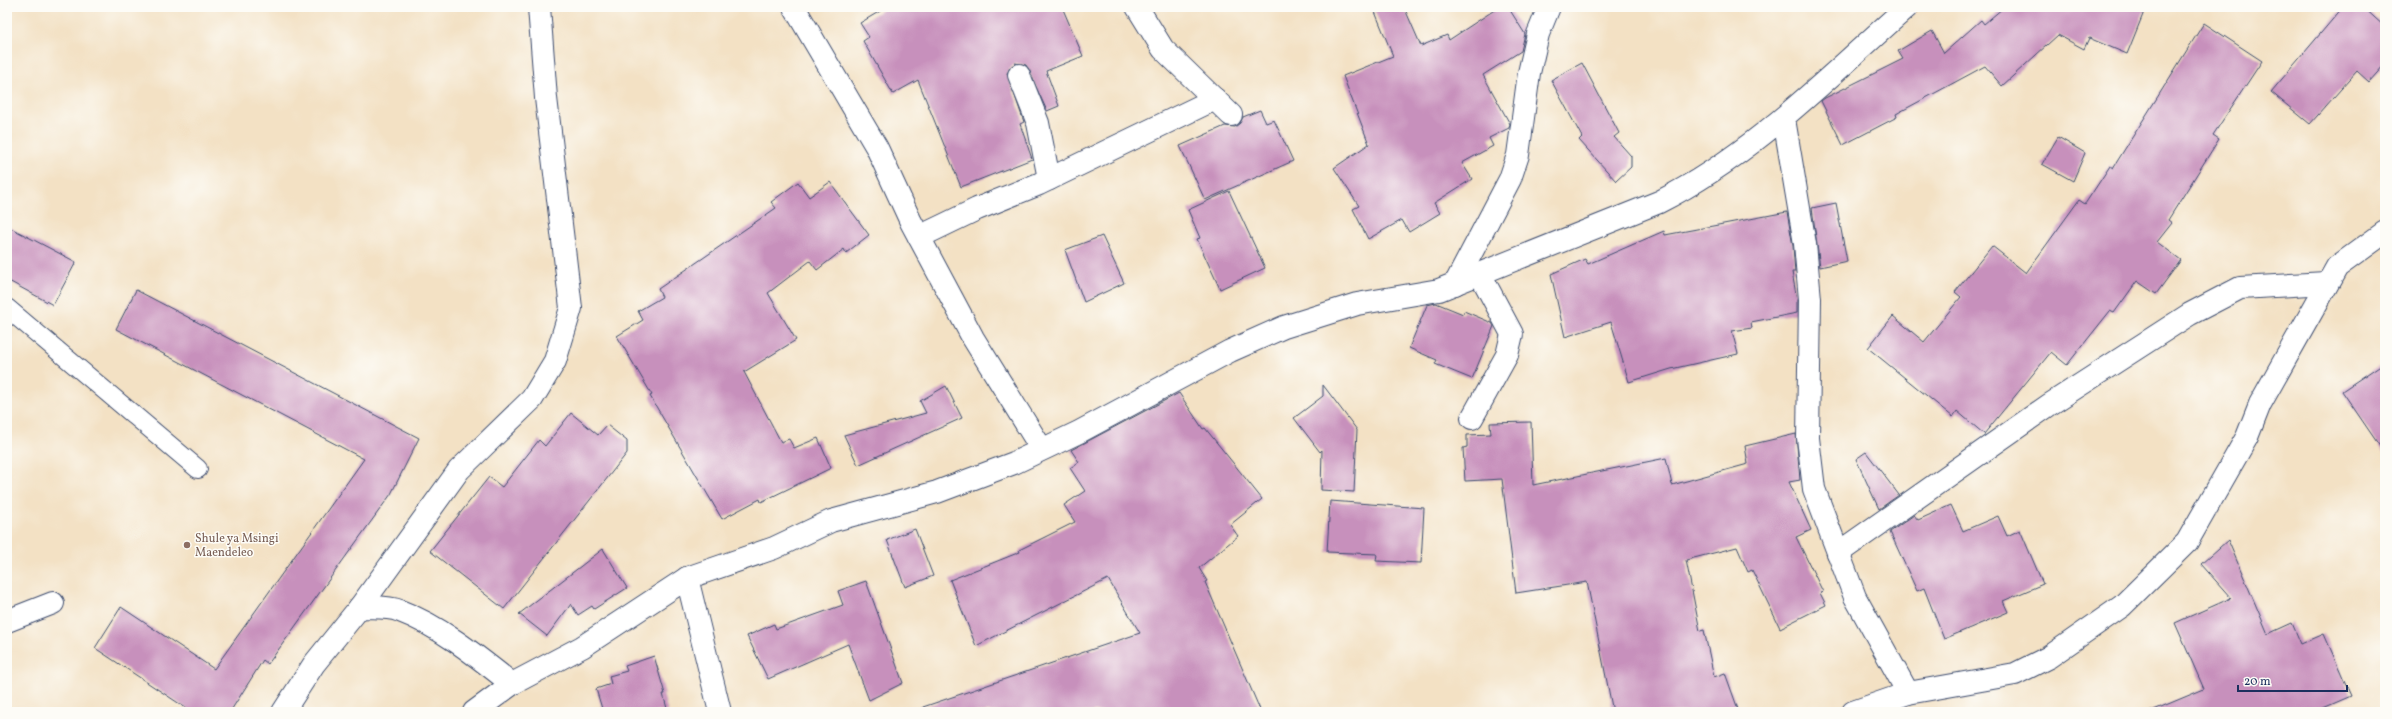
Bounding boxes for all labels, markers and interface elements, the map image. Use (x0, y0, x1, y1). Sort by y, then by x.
place label: Shule ya Msingi Maendeleo (195, 531, 279, 561)
marker: Shule ya Msingi Maendeleo (182, 540, 192, 550)
scale bar (2238, 667, 2347, 693)
text: 20 m (2244, 674, 2271, 690)

